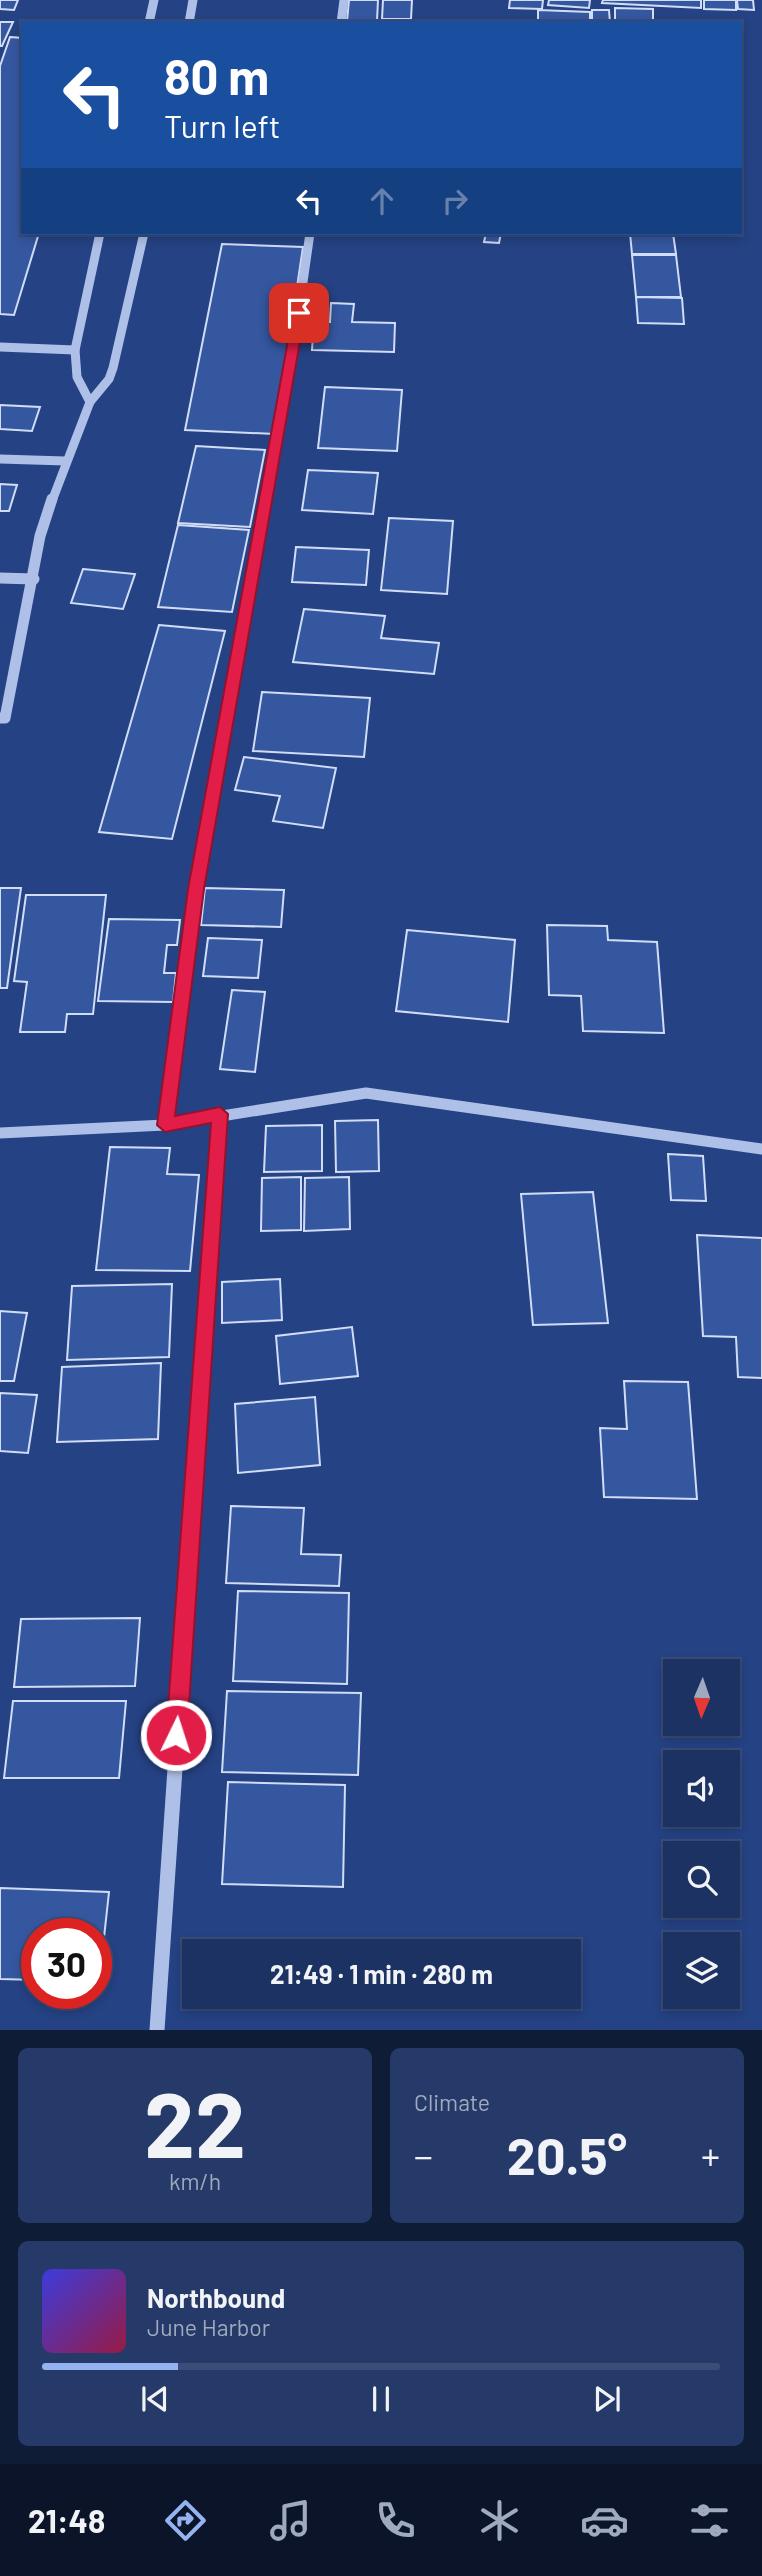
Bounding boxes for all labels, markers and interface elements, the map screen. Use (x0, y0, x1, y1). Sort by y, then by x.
text: 80 m (164, 46, 269, 105)
icon: left (49, 49, 140, 140)
text: Turn left (164, 106, 281, 144)
icon: left (290, 182, 328, 220)
icon: ahead (363, 182, 401, 220)
icon: right (436, 182, 474, 220)
pin (269, 283, 329, 343)
icon: arrive (280, 294, 318, 332)
north arrow (663, 1659, 740, 1736)
map controls (663, 1659, 740, 2009)
position arrow (139, 1698, 213, 1772)
button: sound (663, 1750, 740, 1827)
button: search (663, 1841, 740, 1918)
speed limit sign: 30 (21, 1918, 112, 2009)
button: layers (663, 1932, 740, 2009)
text: 21:49 · 1 min · 280 m (270, 1958, 493, 1989)
text: 22 (144, 2067, 246, 2176)
text: Climate (414, 2088, 490, 2116)
text: 20.5° (507, 2123, 627, 2185)
text: − (414, 2132, 433, 2178)
text: + (701, 2132, 720, 2178)
text: km/h (169, 2167, 221, 2195)
text: Northbound (147, 2282, 285, 2313)
text: June Harbor (147, 2313, 270, 2341)
icon: previous (136, 2380, 174, 2418)
icon: pause (362, 2380, 400, 2418)
icon: next (588, 2380, 626, 2418)
icon: directions (161, 2496, 210, 2545)
icon: music (266, 2496, 315, 2545)
icon: phone (371, 2496, 420, 2545)
icon: climate (475, 2496, 524, 2545)
icon: car (580, 2496, 629, 2545)
icon: filters (685, 2496, 734, 2545)
text: 21:48 (28, 2501, 105, 2539)

